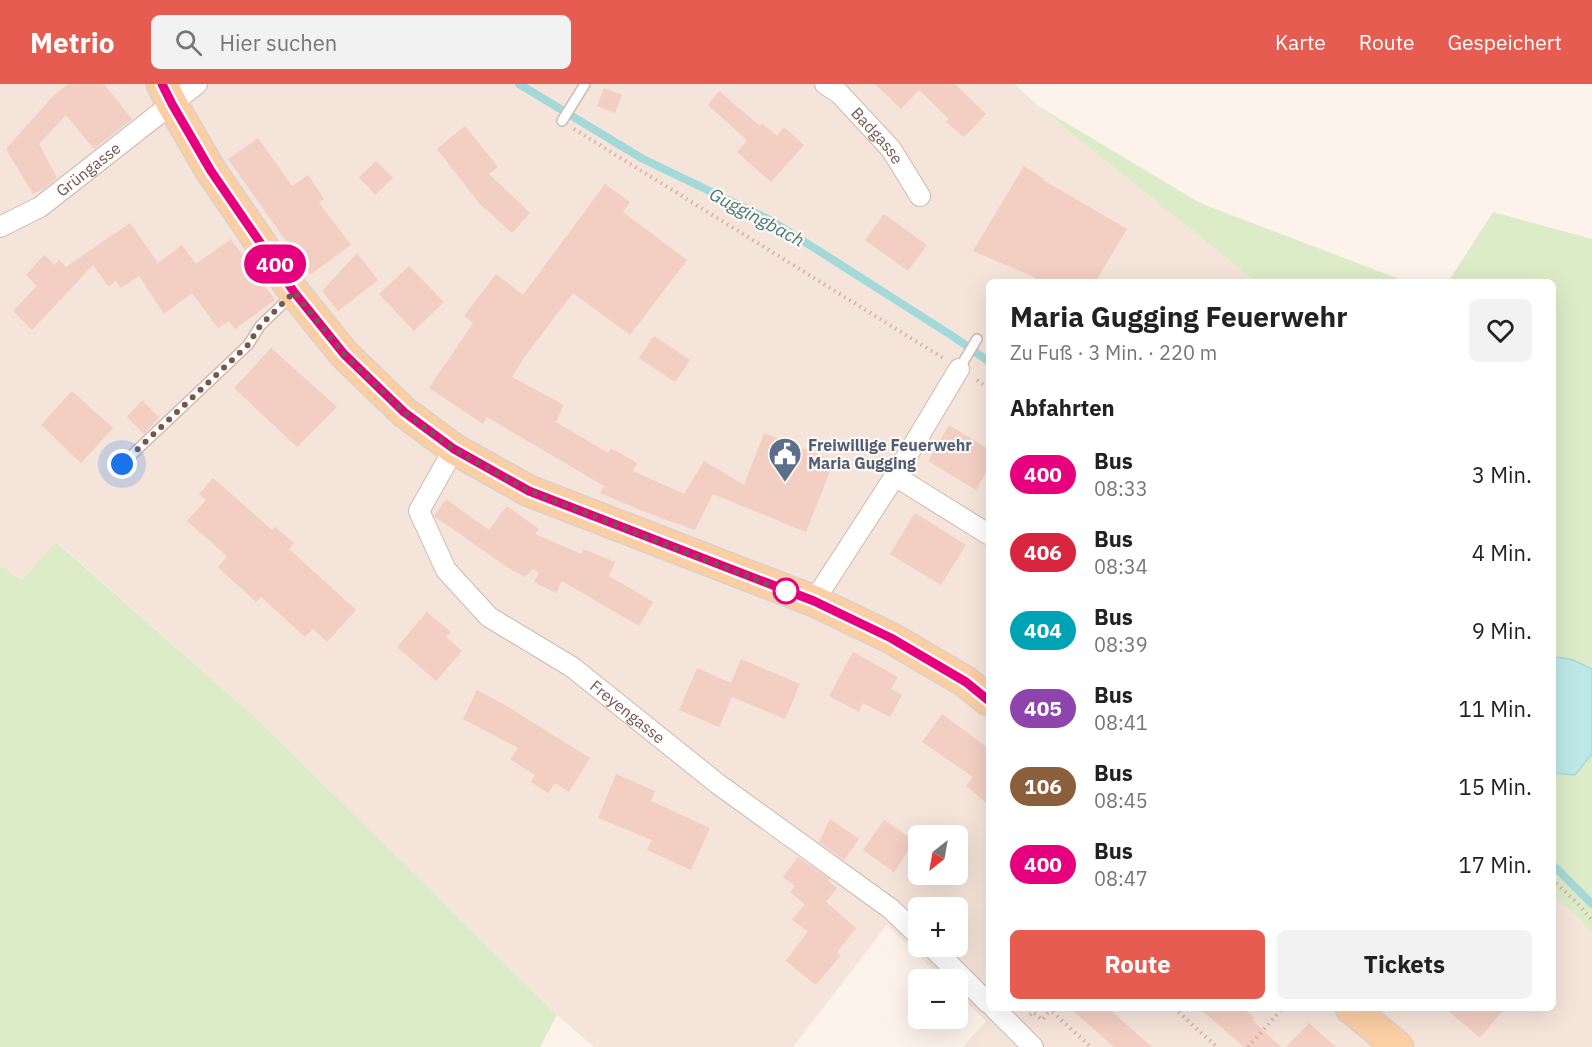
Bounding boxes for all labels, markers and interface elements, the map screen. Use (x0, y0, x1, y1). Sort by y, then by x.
search box (151, 15, 571, 69)
text: Metrio (30, 24, 115, 61)
icon: search (172, 26, 205, 59)
text: Hier suchen (220, 28, 337, 57)
text: Karte (1275, 28, 1326, 56)
text: Route (1359, 28, 1415, 56)
text: Gespeichert (1448, 28, 1562, 56)
street label: Badgasse (847, 103, 908, 168)
street label: Grüngasse (52, 138, 125, 201)
water label: Guggingbach (706, 182, 808, 252)
line badge: 400 (240, 244, 310, 284)
text: 400 (256, 250, 294, 278)
text: Maria Gugging Feuerwehr (1010, 298, 1348, 335)
button: heart (1469, 299, 1532, 362)
text: Zu Fuß · 3 Min. · 220 m (1010, 339, 1217, 366)
text: Abfahrten (1010, 393, 1115, 422)
place label: Freiwillige Feuerwehr Maria Gugging (808, 435, 972, 473)
public building icon: Freiwillige Feuerwehr Maria Gugging (767, 436, 803, 483)
text: Bus (1094, 446, 1133, 475)
your location (107, 449, 137, 479)
text: 400 (1024, 460, 1062, 488)
text: 3 Min. (1472, 460, 1532, 489)
text: 08:33 (1094, 475, 1148, 502)
text: Bus (1094, 524, 1133, 553)
text: 406 (1024, 538, 1062, 566)
text: 4 Min. (1472, 538, 1532, 567)
text: 08:34 (1094, 553, 1148, 580)
unlabelled marker (773, 578, 799, 604)
text: Bus (1094, 602, 1133, 631)
text: 404 (1024, 616, 1062, 644)
text: 9 Min. (1472, 616, 1532, 645)
text: 08:39 (1094, 631, 1148, 658)
street label: Freyengasse (586, 676, 669, 748)
text: Bus (1094, 680, 1133, 709)
text: 405 (1024, 694, 1062, 722)
text: 11 Min. (1459, 694, 1532, 723)
text: 08:41 (1094, 709, 1148, 736)
text: Bus (1094, 758, 1133, 787)
text: 106 (1024, 772, 1062, 800)
text: 15 Min. (1459, 772, 1532, 801)
text: 08:45 (1094, 787, 1148, 814)
north arrow (908, 825, 968, 885)
map controls (908, 825, 968, 1029)
text: Bus (1094, 836, 1133, 865)
text: 400 (1024, 850, 1062, 878)
text: 17 Min. (1459, 850, 1532, 879)
text: 08:47 (1094, 865, 1148, 892)
button: + (908, 897, 968, 957)
button: Route (1010, 930, 1265, 999)
button: Tickets (1277, 930, 1532, 999)
button: − (908, 969, 968, 1029)

